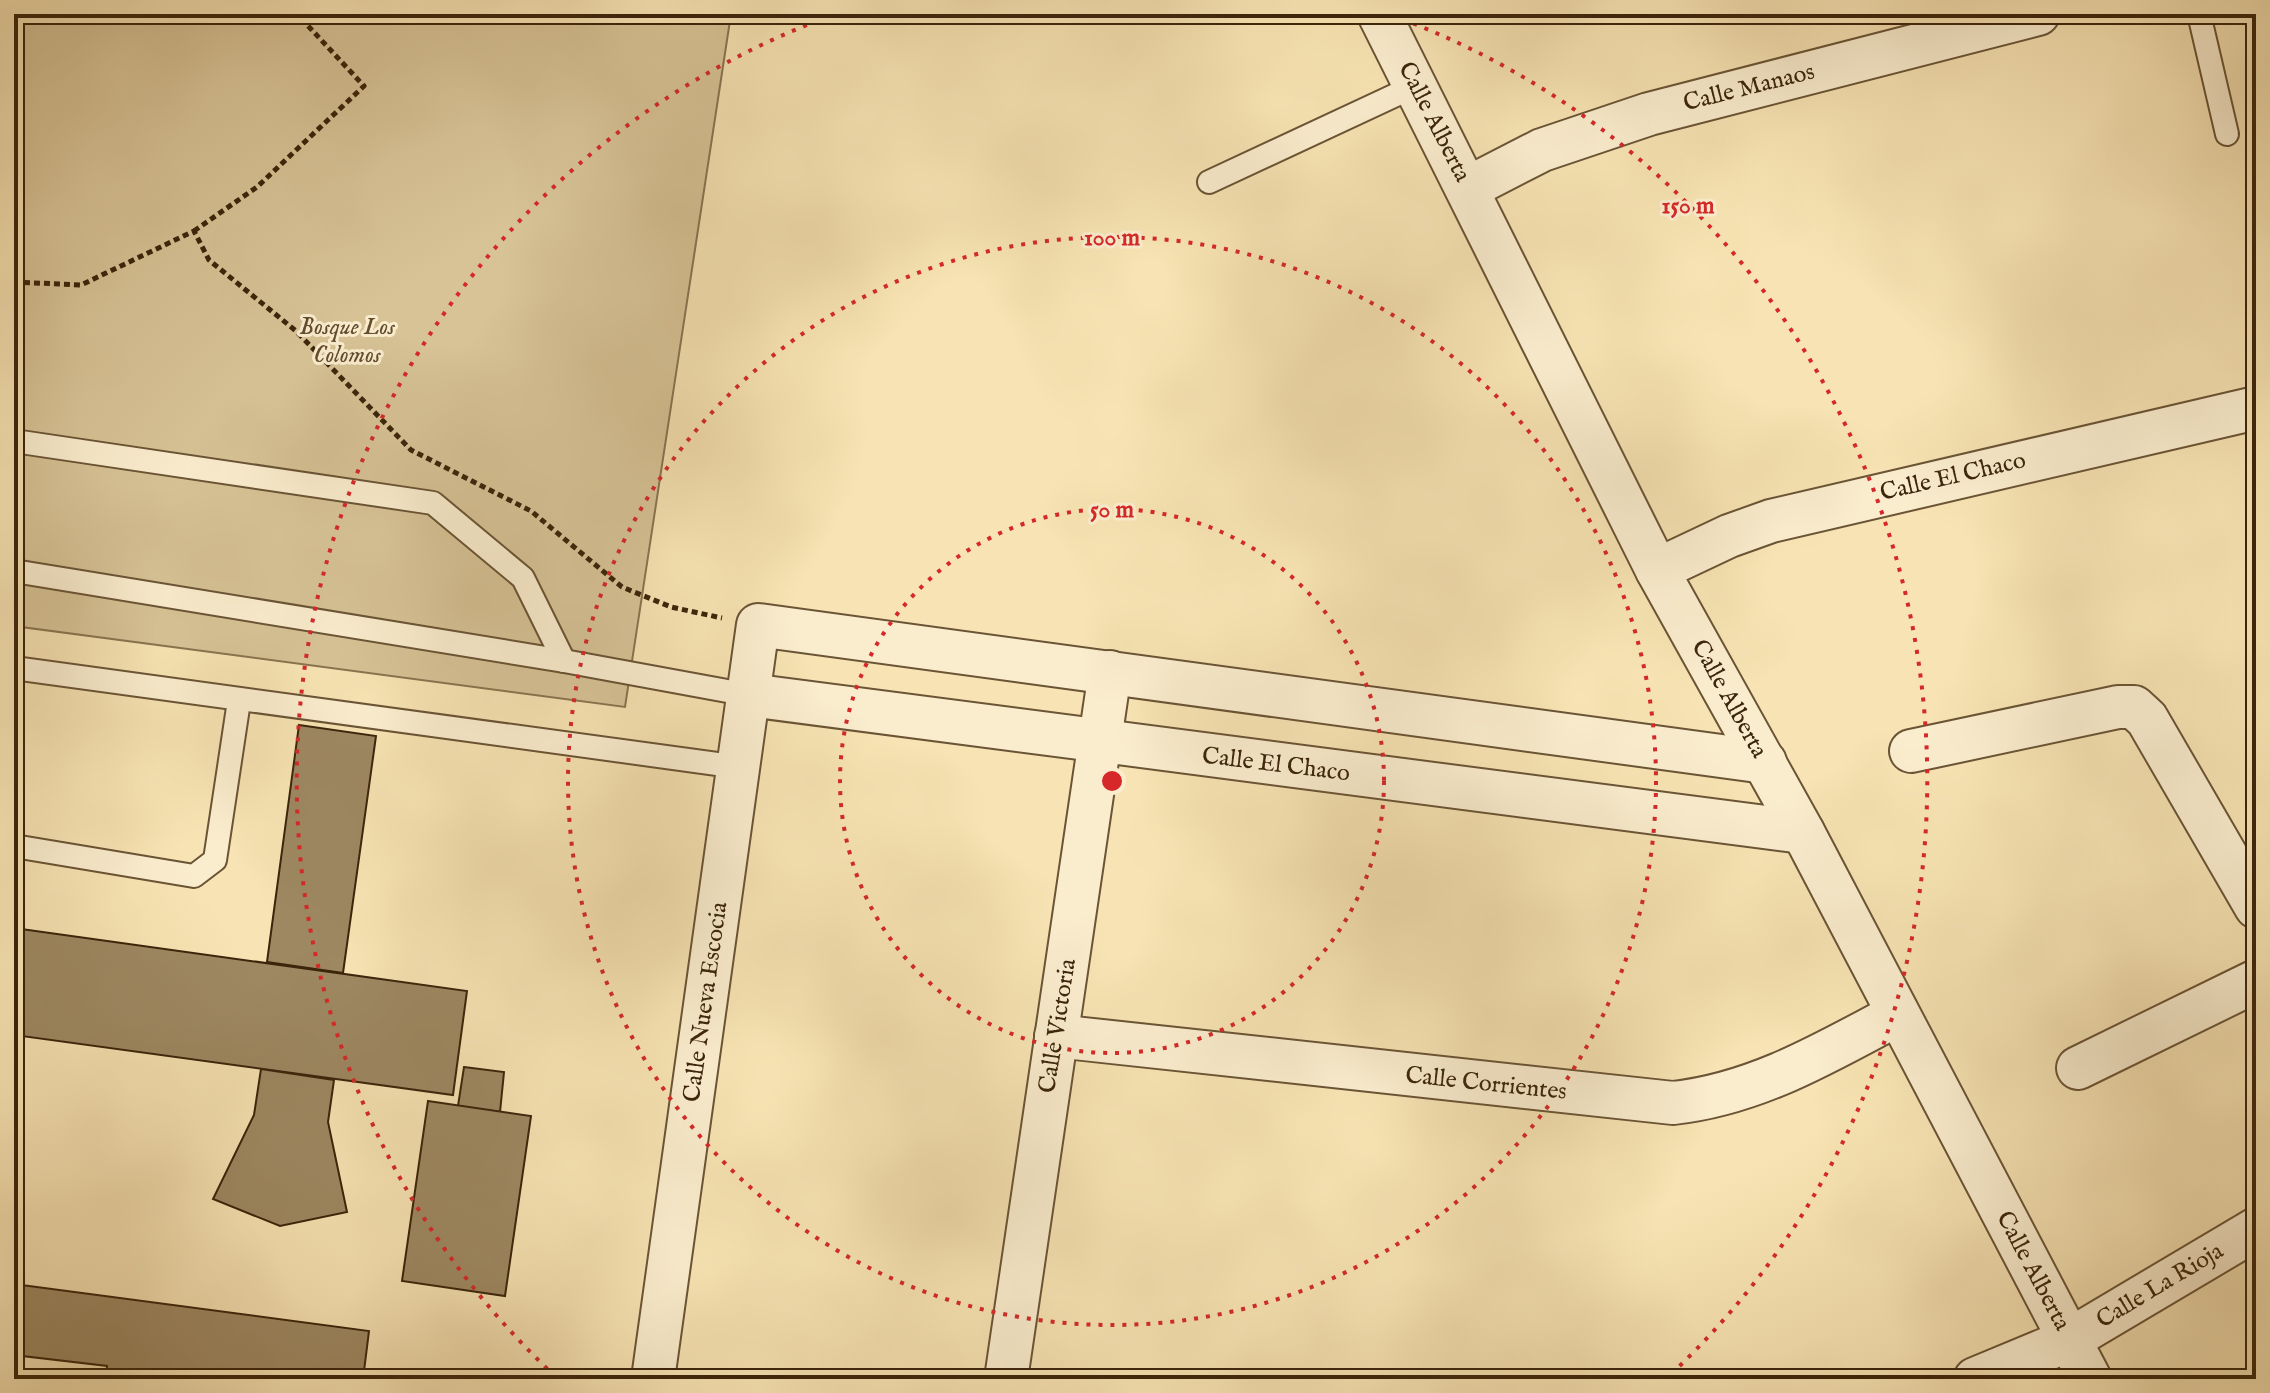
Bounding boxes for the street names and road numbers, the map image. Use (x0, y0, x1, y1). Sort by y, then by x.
street label: Calle Alberta (1390, 57, 1478, 188)
street label: Calle Manaos (1680, 57, 1818, 119)
street label: Calle El Chaco (1877, 445, 2029, 509)
street label: Calle Alberta (1684, 634, 1775, 764)
street label: Calle El Chaco (1200, 741, 1352, 789)
street label: Calle Nueva Escocia (677, 899, 735, 1104)
street label: Calle Victoria (1032, 956, 1084, 1095)
street label: Calle Corrientes (1404, 1060, 1568, 1108)
street label: Calle Alberta (1989, 1206, 2078, 1337)
street label: Calle La Rioja (2091, 1236, 2230, 1336)

